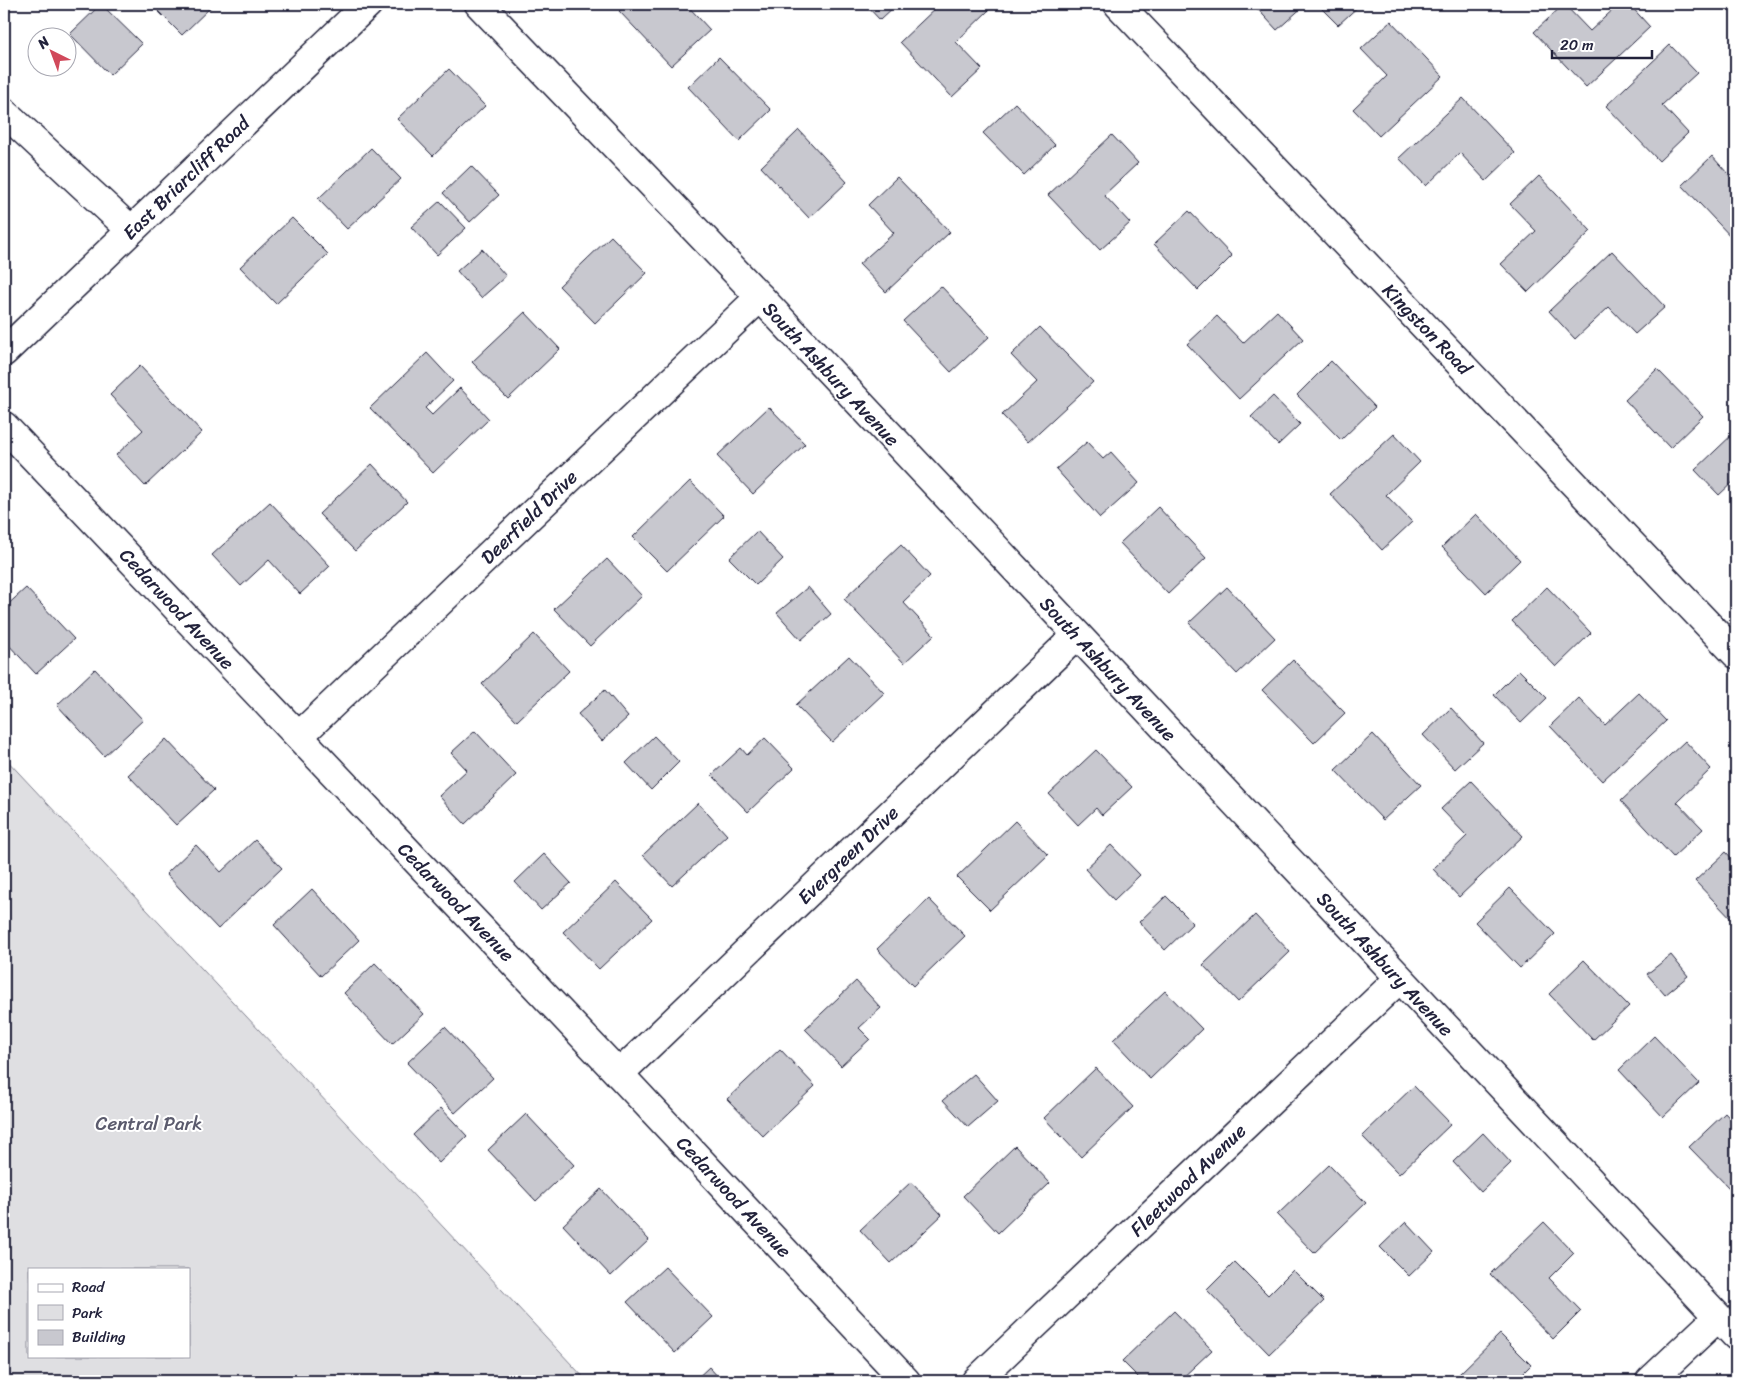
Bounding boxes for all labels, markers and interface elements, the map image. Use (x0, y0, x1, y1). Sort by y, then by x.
north arrow (28, 28, 78, 78)
scale bar (1552, 28, 1652, 60)
text: N (31, 30, 56, 56)
text: 20 m (1560, 32, 1594, 58)
street label: East Briarcliff Road (114, 107, 259, 248)
street label: Kingston Road (1374, 275, 1481, 384)
street label: South Ashbury Avenue (754, 293, 908, 455)
street label: Deerfield Drive (472, 461, 586, 572)
street label: Cedarwood Avenue (111, 540, 243, 678)
street label: South Ashbury Avenue (1031, 588, 1185, 750)
street label: Evergreen Drive (789, 797, 907, 913)
street label: Cedarwood Avenue (389, 834, 523, 970)
street label: South Ashbury Avenue (1308, 883, 1462, 1045)
park label: Central Park (96, 1107, 202, 1140)
street label: Fleetwood Avenue (1122, 1115, 1254, 1245)
street label: Cedarwood Avenue (668, 1128, 800, 1266)
legend (28, 1268, 190, 1358)
text: Road (72, 1274, 105, 1300)
text: Park (72, 1300, 103, 1326)
text: Building (72, 1324, 126, 1350)

